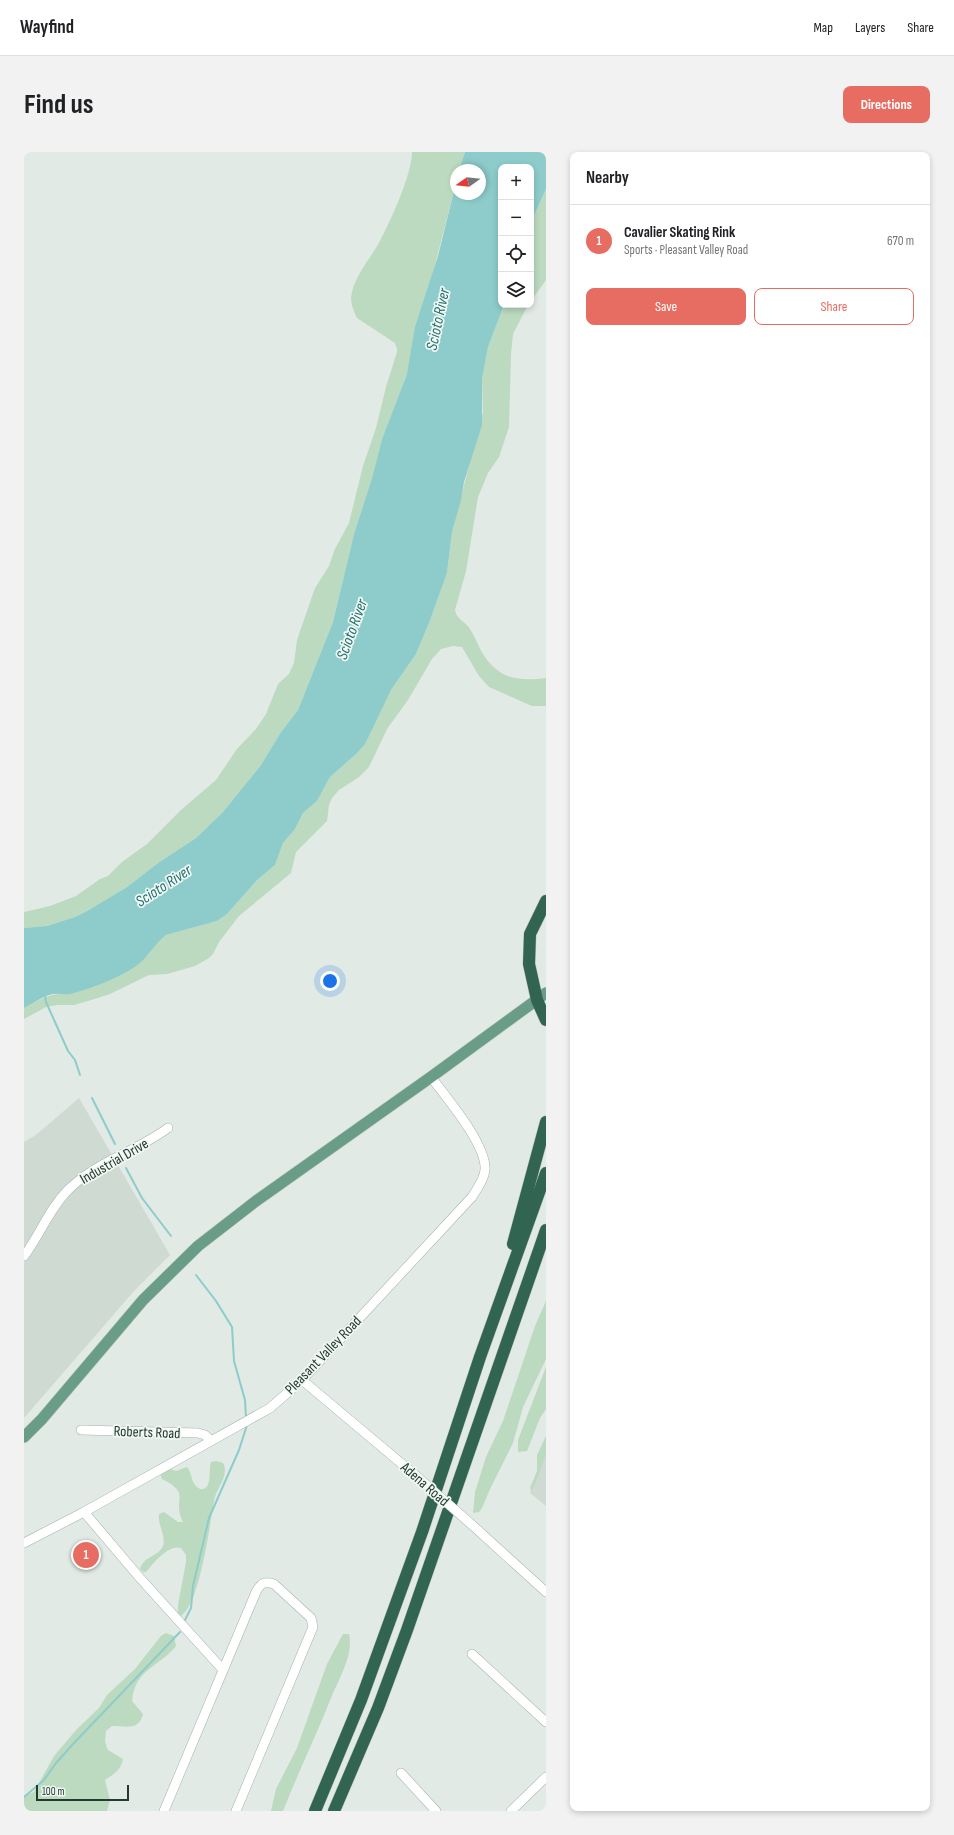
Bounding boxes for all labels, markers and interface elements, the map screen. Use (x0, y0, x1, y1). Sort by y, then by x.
text: Wayfind (20, 16, 74, 39)
text: Map (813, 19, 833, 36)
text: Layers (855, 19, 885, 36)
text: Share (907, 19, 934, 36)
button: Directions (843, 86, 930, 123)
text: Find us (24, 88, 93, 121)
north arrow (450, 164, 486, 200)
map controls (498, 164, 534, 308)
button: + (498, 164, 534, 200)
text: Nearby (586, 168, 629, 188)
button: − (498, 200, 534, 236)
text: Cavalier Skating Rink (624, 223, 735, 242)
text: 1 (596, 233, 602, 249)
text: 670 m (887, 233, 914, 249)
button: locate (498, 236, 534, 272)
text: Sports · Pleasant Valley Road (624, 242, 748, 258)
button: layers (498, 272, 534, 308)
water label: Scioto River (423, 286, 454, 352)
button: Save (586, 288, 746, 325)
button: Share (754, 288, 914, 325)
water label: Scioto River (333, 596, 372, 662)
water label: Scioto River (132, 861, 196, 911)
your location (320, 971, 340, 991)
street label: Industrial Drive (77, 1134, 152, 1189)
street label: Pleasant Valley Road (281, 1312, 366, 1399)
street label: Roberts Road (113, 1422, 181, 1443)
street label: Adena Road (396, 1458, 453, 1511)
pin: 1 (73, 1540, 99, 1570)
scale bar (36, 1783, 129, 1802)
text: 100 m (42, 1785, 64, 1798)

